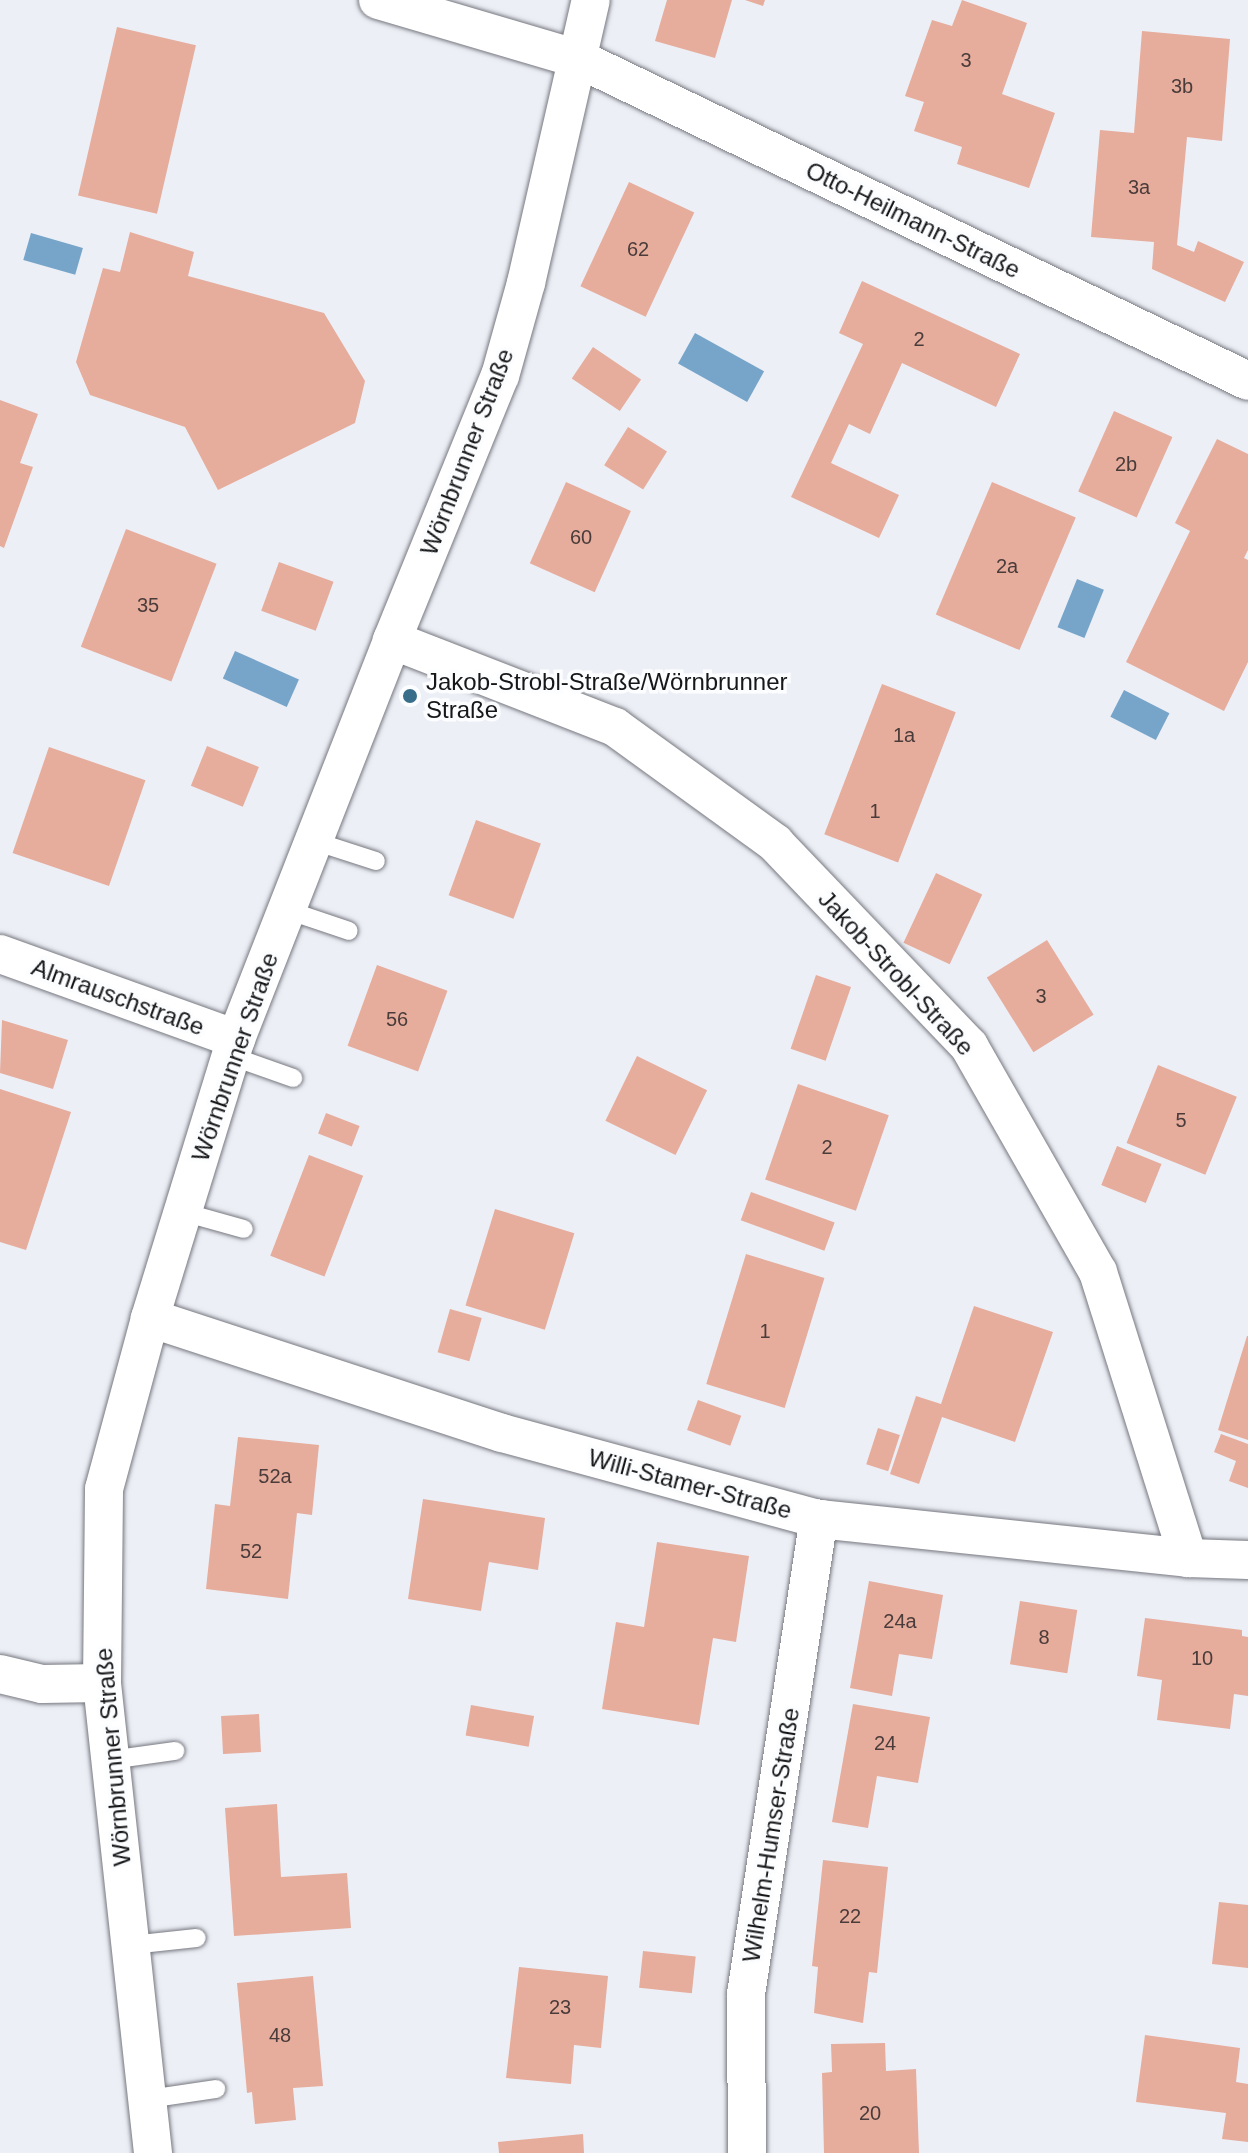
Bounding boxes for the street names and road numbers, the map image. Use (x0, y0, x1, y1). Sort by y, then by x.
street label: Otto-Heilmann-Straße (801, 156, 1025, 284)
street label: Wörnbrunner Straße (414, 345, 520, 559)
street label: Jakob-Strobl-Straße (812, 885, 980, 1061)
street label: Wörnbrunner Straße (186, 949, 284, 1165)
street label: Almrauschstraße (28, 952, 208, 1042)
street label: Willi-Stamer-Straße (585, 1443, 795, 1525)
street label: Wörnbrunner Straße (89, 1647, 137, 1867)
street label: Wilhelm-Humser-Straße (737, 1706, 805, 1964)

